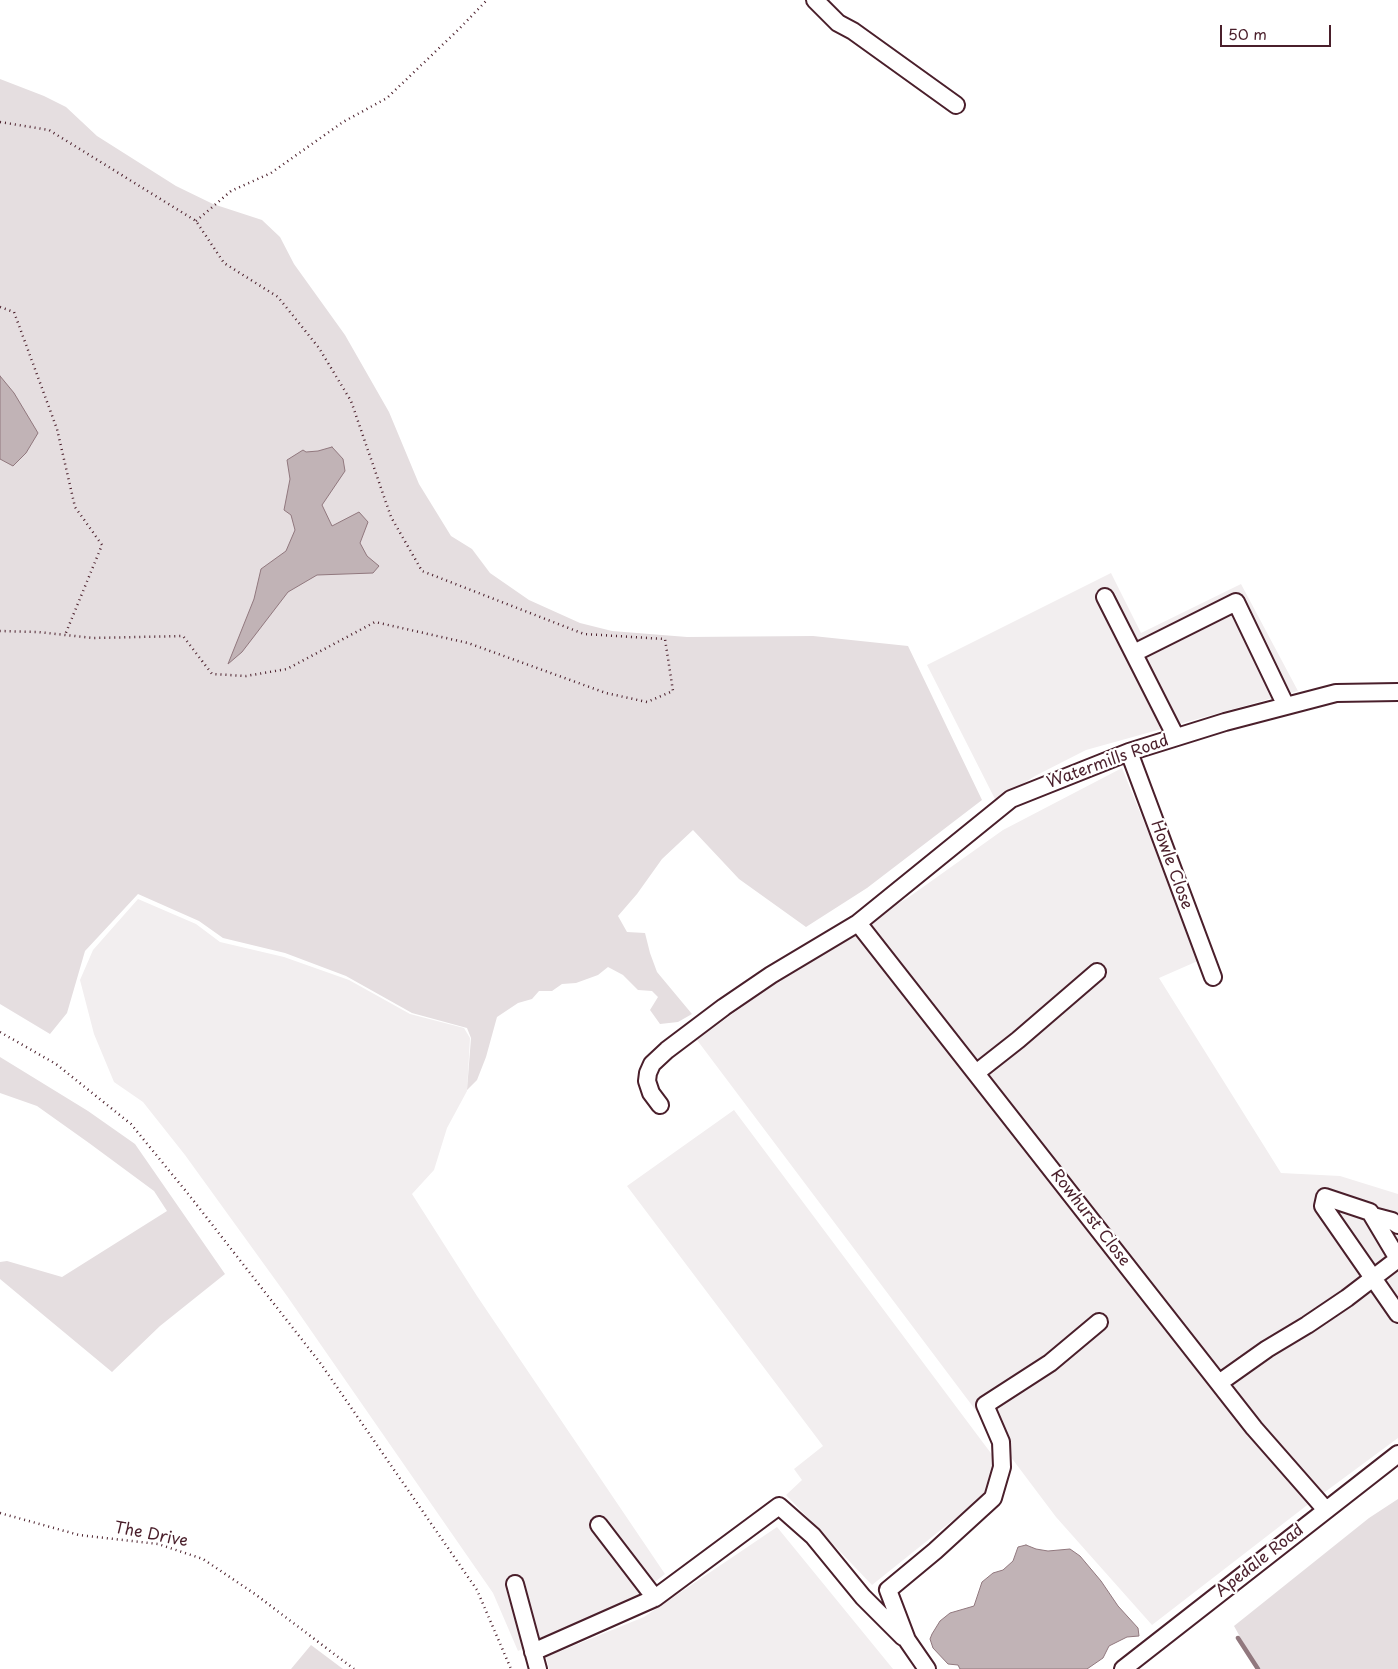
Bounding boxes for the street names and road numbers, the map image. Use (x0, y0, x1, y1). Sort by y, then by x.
street label: Watermills Road (1045, 731, 1171, 793)
street label: Howle Close (1146, 818, 1196, 912)
street label: Rowhurst Close (1046, 1166, 1134, 1270)
street label: The Drive (112, 1518, 190, 1552)
street label: Apedale Road (1212, 1521, 1308, 1601)

